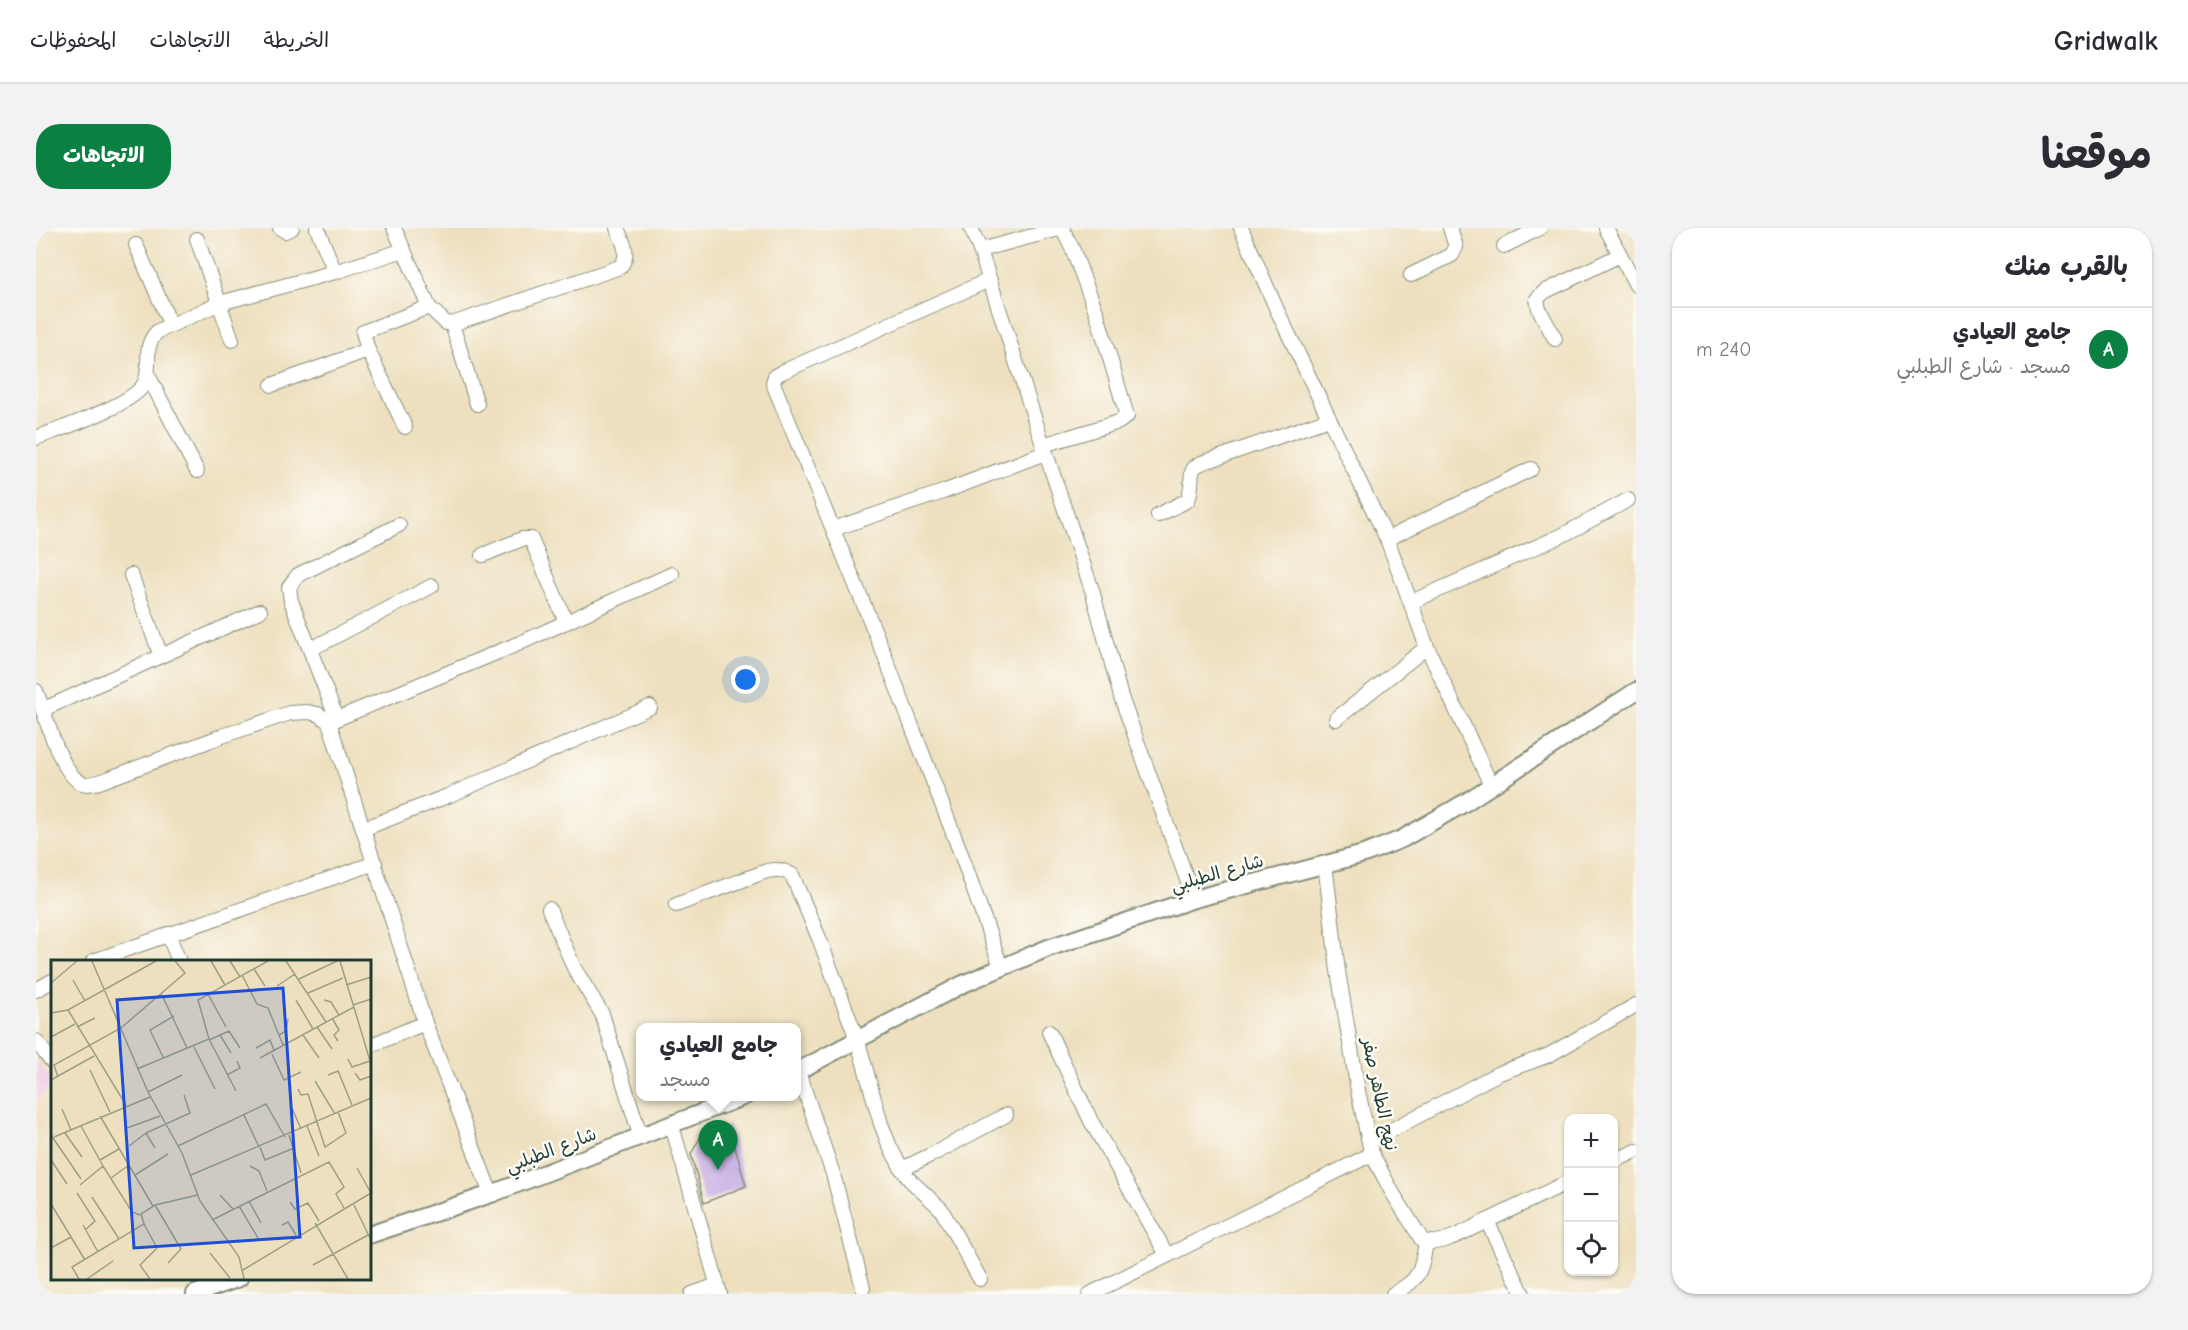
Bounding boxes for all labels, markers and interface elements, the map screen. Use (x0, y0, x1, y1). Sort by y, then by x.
text: Gridwalk (2054, 25, 2158, 57)
text: المحفوظات (30, 28, 116, 52)
text: الاتجاهات (149, 28, 231, 52)
text: الخريطة (264, 28, 329, 52)
button: الاتجاهات (36, 124, 171, 189)
text: موقعنا (2041, 130, 2152, 179)
text: بالقرب منك (2005, 252, 2128, 282)
text: جامع العيادي (1953, 319, 2071, 345)
text: 240 m (1696, 338, 1751, 361)
text: A (2103, 338, 2114, 361)
text: مسجد · شارع الطبلبي (1896, 355, 2071, 378)
your location (731, 665, 760, 694)
street label: شارع الطبلبي (1168, 850, 1267, 902)
inset map (51, 960, 370, 1279)
popup (636, 1023, 801, 1101)
text: جامع العيادي (659, 1032, 778, 1058)
street label: نهج الطاهر صفر (1356, 1034, 1402, 1153)
text: مسجد (659, 1068, 711, 1091)
map controls (1564, 1114, 1618, 1276)
button: + (1564, 1114, 1618, 1168)
pin: A (698, 1120, 738, 1170)
street label: شارع الطبلبي (503, 1124, 601, 1182)
button: − (1564, 1168, 1618, 1222)
button: locate (1564, 1222, 1618, 1276)

